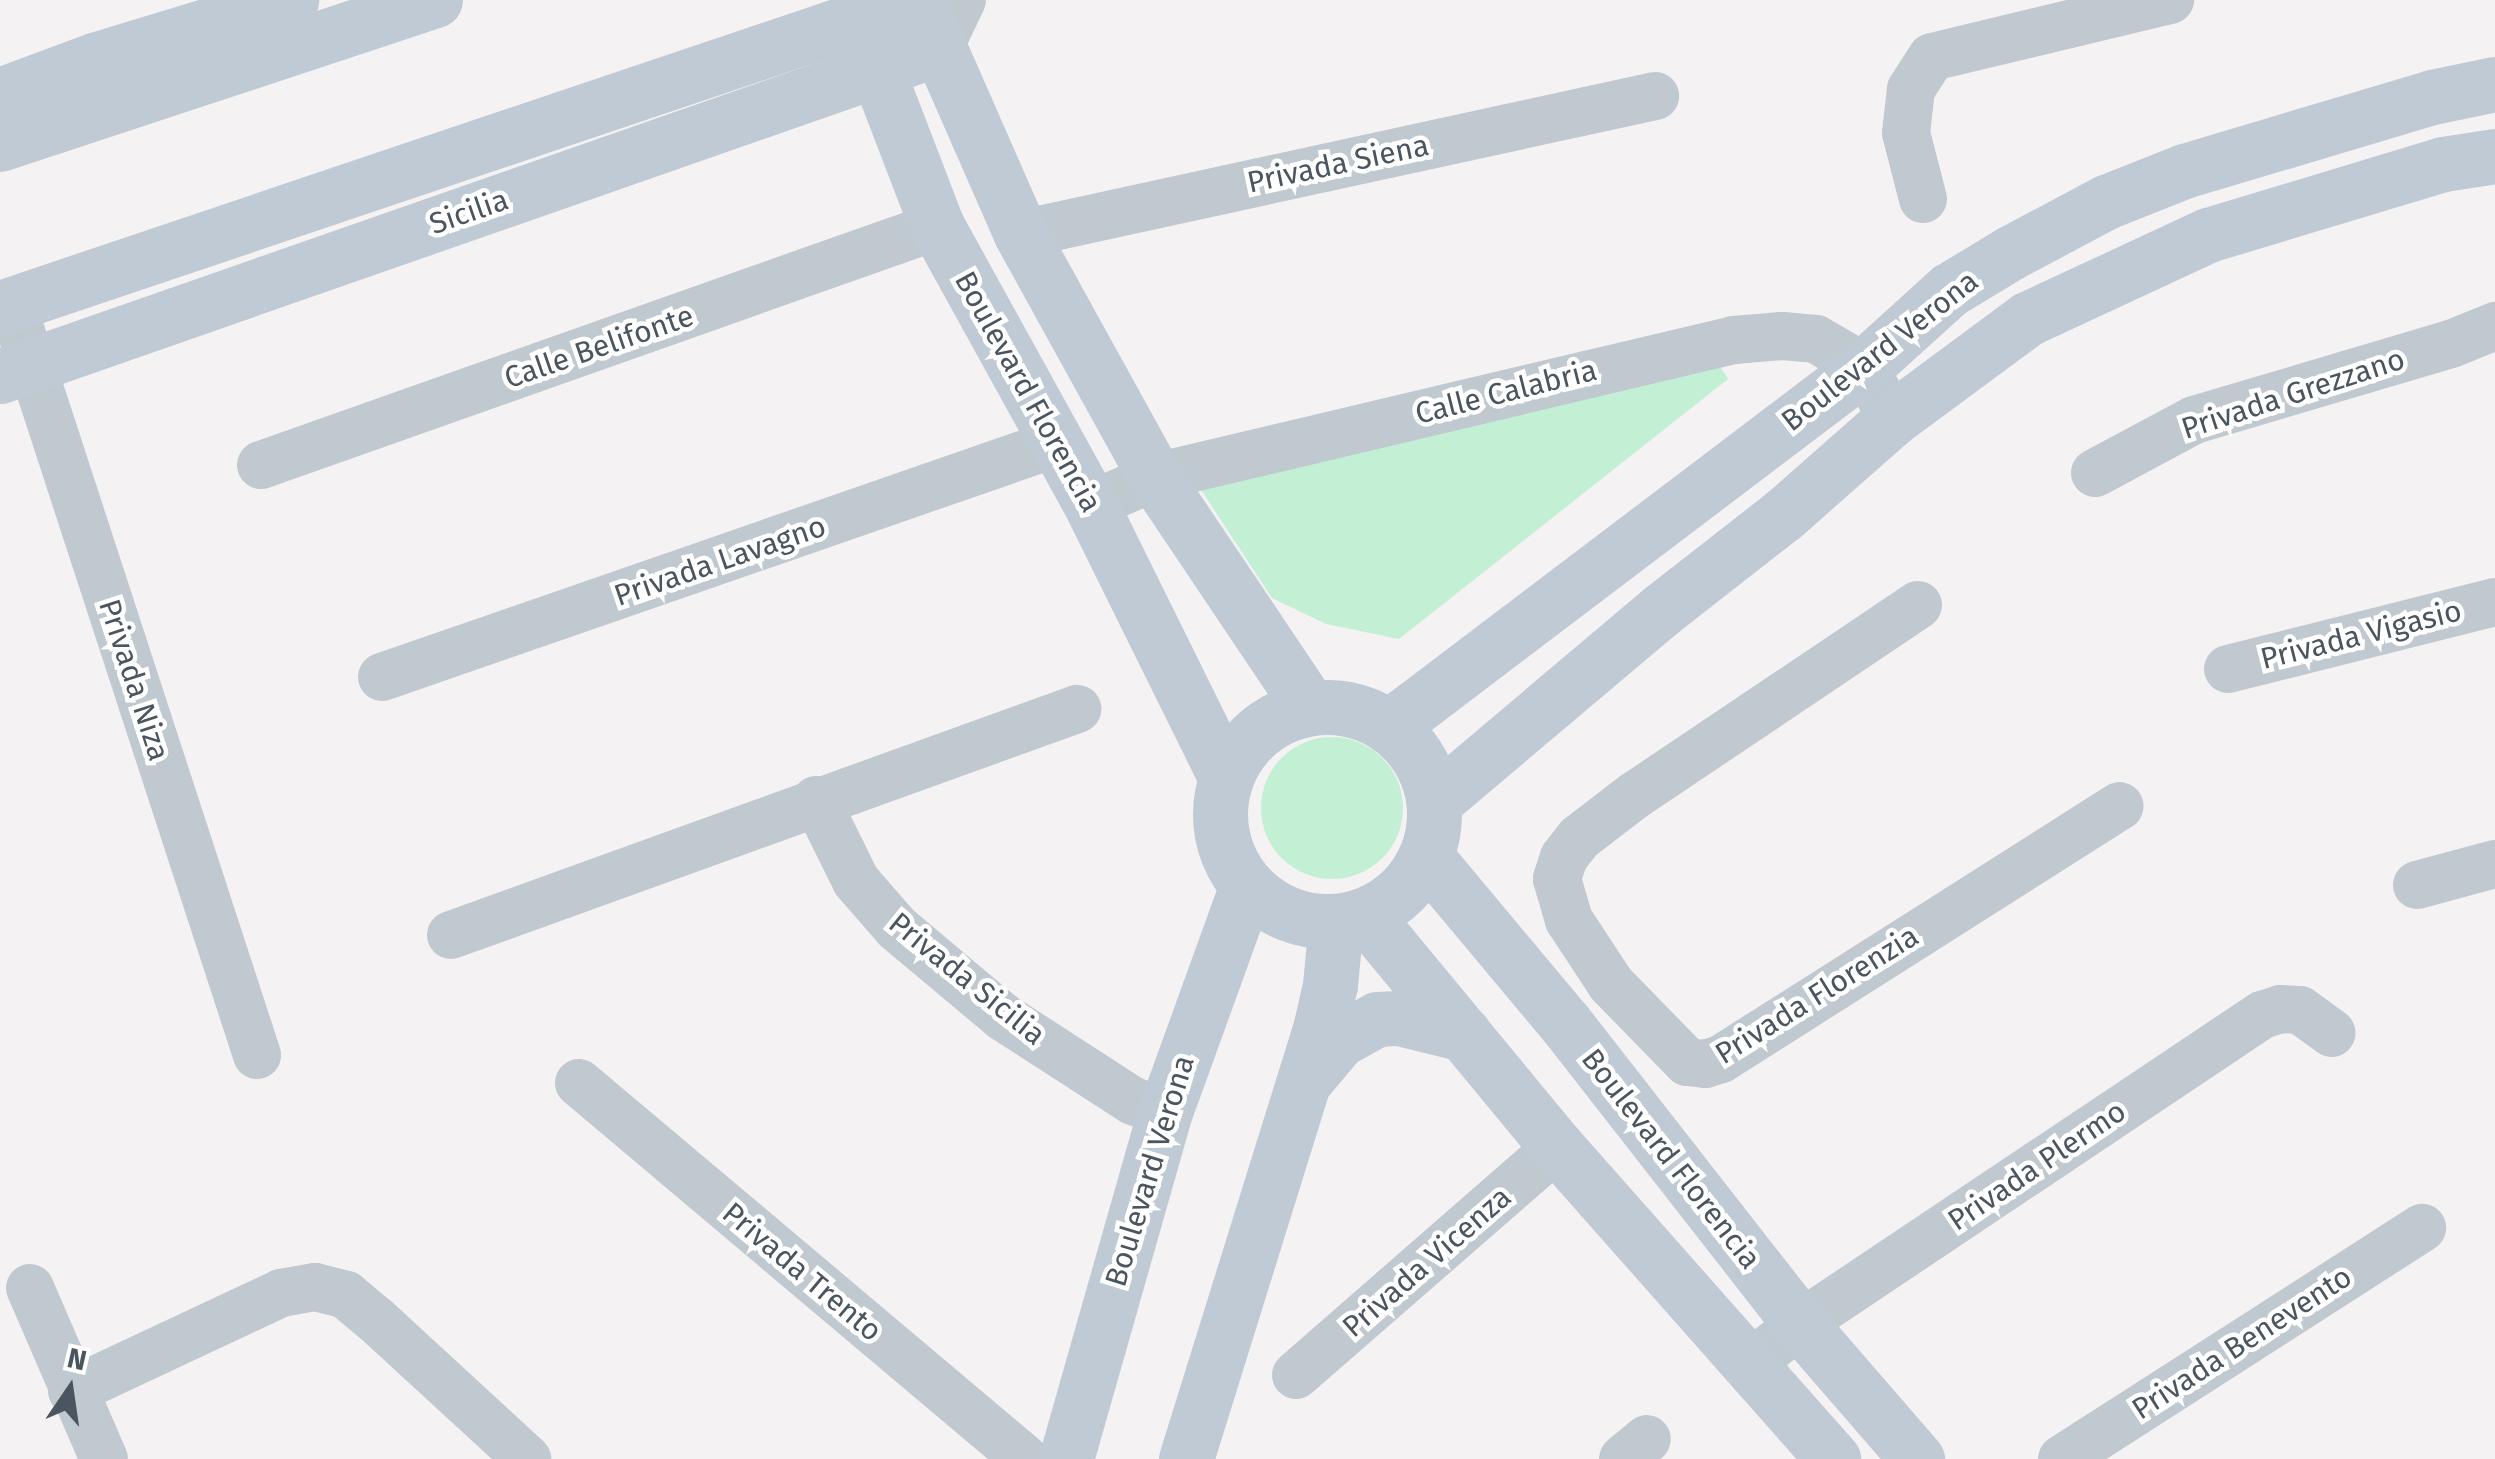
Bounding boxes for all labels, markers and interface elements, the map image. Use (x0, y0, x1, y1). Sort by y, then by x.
street label: Privada Siena (1244, 127, 1432, 201)
street label: Sicilia (425, 182, 513, 242)
street label: Boulevard Verona (1774, 263, 1986, 439)
street label: Boulevard Florencia (947, 265, 1109, 519)
street label: Calle Belifonte (500, 298, 698, 396)
street label: Privada Grezzano (2177, 341, 2409, 447)
street label: Calle Calabria (1411, 352, 1601, 432)
street label: Privada Lavagno (610, 508, 830, 614)
street label: Privada Vigasio (2257, 593, 2465, 677)
street label: Privada Niza (91, 595, 177, 765)
street label: Privada Sicilia (882, 905, 1052, 1053)
street label: Privada Florenzia (1709, 918, 1925, 1072)
street label: Boulevard Florencia (1574, 1042, 1768, 1276)
street label: Boulevard Verona (1098, 1051, 1202, 1291)
street label: Privada Plermo (1941, 1093, 2133, 1239)
street label: Privada Vicenza (1335, 1179, 1519, 1345)
street label: Privada Trento (715, 1195, 889, 1349)
street label: Privada Benevento (2125, 1259, 2359, 1427)
north arrow (20, 1339, 120, 1439)
text: N (64, 1341, 90, 1377)

